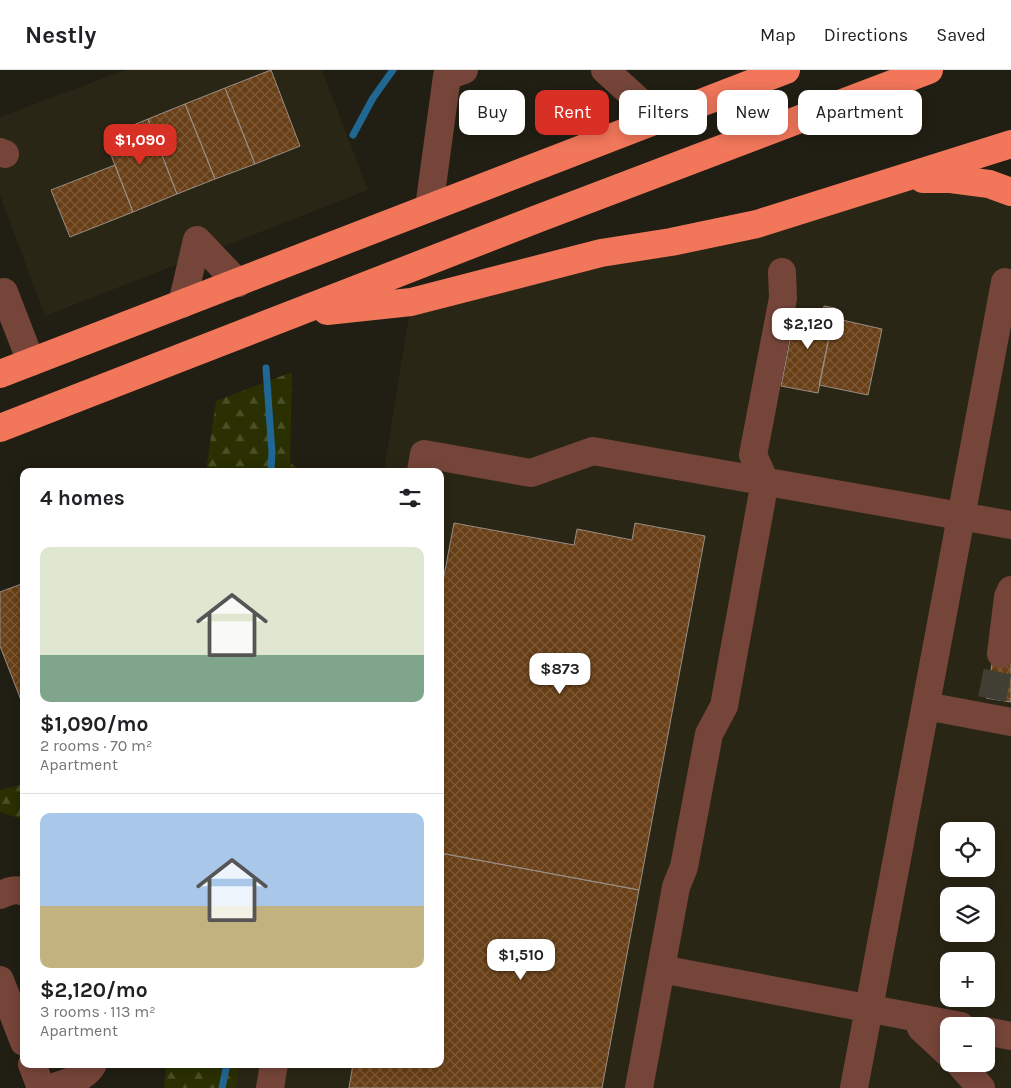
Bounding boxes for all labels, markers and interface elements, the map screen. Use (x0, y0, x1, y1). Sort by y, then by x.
text: Nestly (25, 21, 96, 49)
text: Map (760, 24, 796, 46)
text: Directions (824, 24, 908, 46)
text: Saved (936, 24, 986, 46)
chip: Buy (459, 90, 525, 135)
chip: Rent (535, 90, 609, 135)
chip: Filters (619, 90, 707, 135)
chip: New (717, 90, 788, 135)
chip: Apartment (798, 90, 922, 135)
pin: $1,090 (99, 124, 181, 166)
text: $1,090 (115, 130, 165, 149)
pin: $2,120 (767, 308, 849, 350)
text: $2,120 (783, 314, 833, 333)
icon: filters (396, 484, 424, 512)
text: 4 homes (40, 486, 125, 510)
icon: home (187, 580, 277, 670)
pin: $873 (530, 652, 590, 695)
text: $873 (540, 659, 580, 678)
text: $1,090/mo (40, 712, 148, 736)
text: 2 rooms · 70 m² (40, 736, 152, 755)
text: Apartment (40, 755, 118, 774)
map controls (940, 822, 995, 1072)
button: locate (940, 822, 995, 877)
icon: home (187, 845, 277, 935)
button: layers (940, 887, 995, 942)
pin: $1,510 (480, 938, 562, 981)
text: $1,510 (498, 945, 544, 964)
button: + (940, 952, 995, 1007)
text: $2,120/mo (40, 978, 148, 1002)
text: 3 rooms · 113 m² (40, 1002, 156, 1021)
button: − (940, 1017, 995, 1072)
text: Apartment (40, 1021, 118, 1040)

